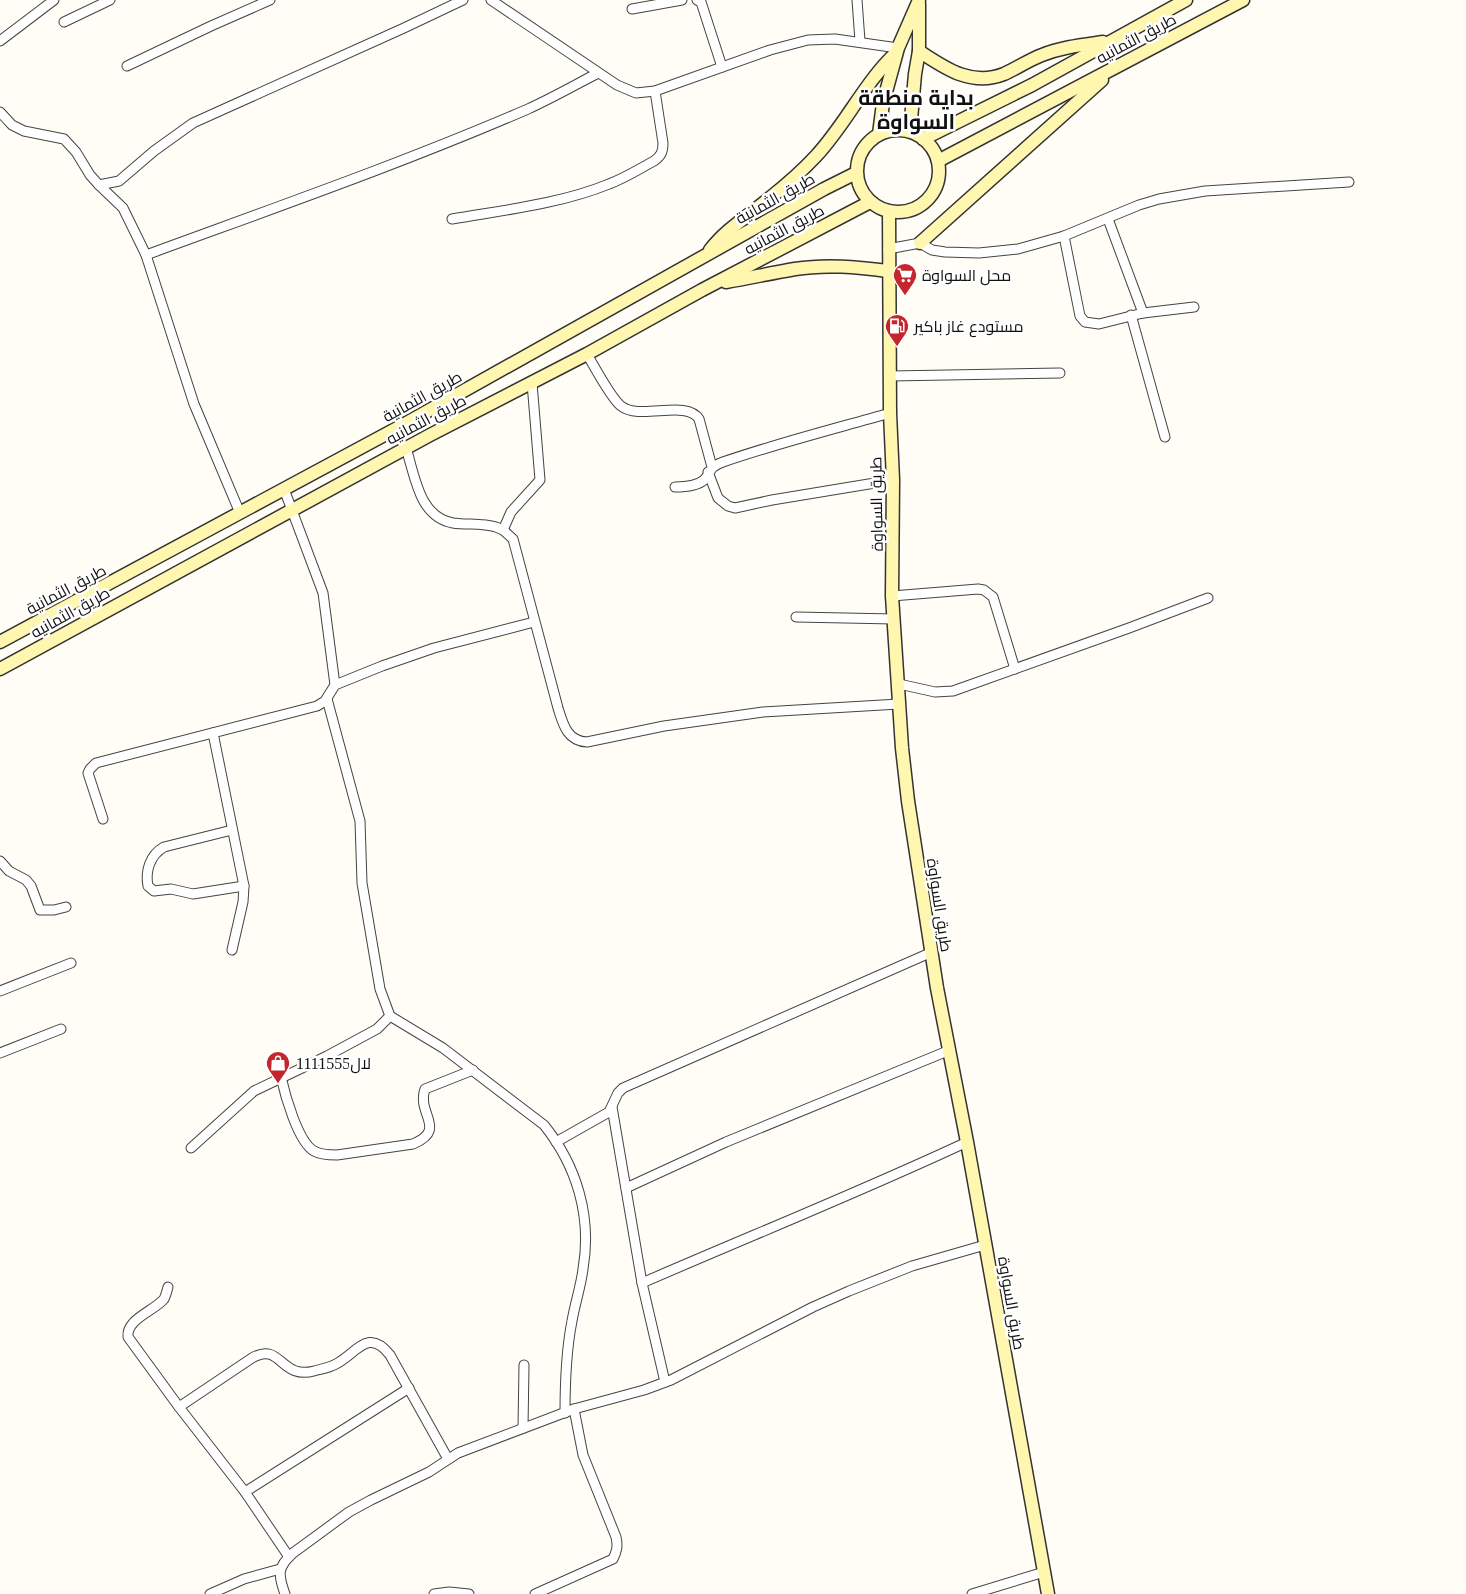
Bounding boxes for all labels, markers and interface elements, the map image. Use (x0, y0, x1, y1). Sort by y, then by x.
street label: طريق الثمانيه (1094, 10, 1180, 68)
district label: بداية منطقة السواوة (858, 86, 974, 135)
street label: طريق الثمانية (733, 170, 819, 229)
street label: طريق الثمانيه (742, 201, 828, 259)
supermarket icon: محل السواوة (892, 262, 918, 296)
place label: محل السواوة (922, 267, 1011, 286)
fuel station icon: مستودع غاز باكير (884, 313, 910, 347)
place label: مستودع غاز باكير (913, 318, 1023, 338)
street label: طريق الثمانية (380, 368, 466, 427)
street label: طريق الثمانيه (384, 391, 470, 449)
street label: طريق السواوة (867, 456, 888, 551)
street label: طريق الثمانية (24, 561, 110, 619)
street label: طريق الثمانيه (28, 584, 114, 643)
street label: طريق السواوة (922, 857, 955, 953)
shop icon: 1111555لال (265, 1050, 291, 1084)
place label: 1111555لال (296, 1055, 371, 1074)
street label: طريق السواوة (993, 1255, 1028, 1352)

